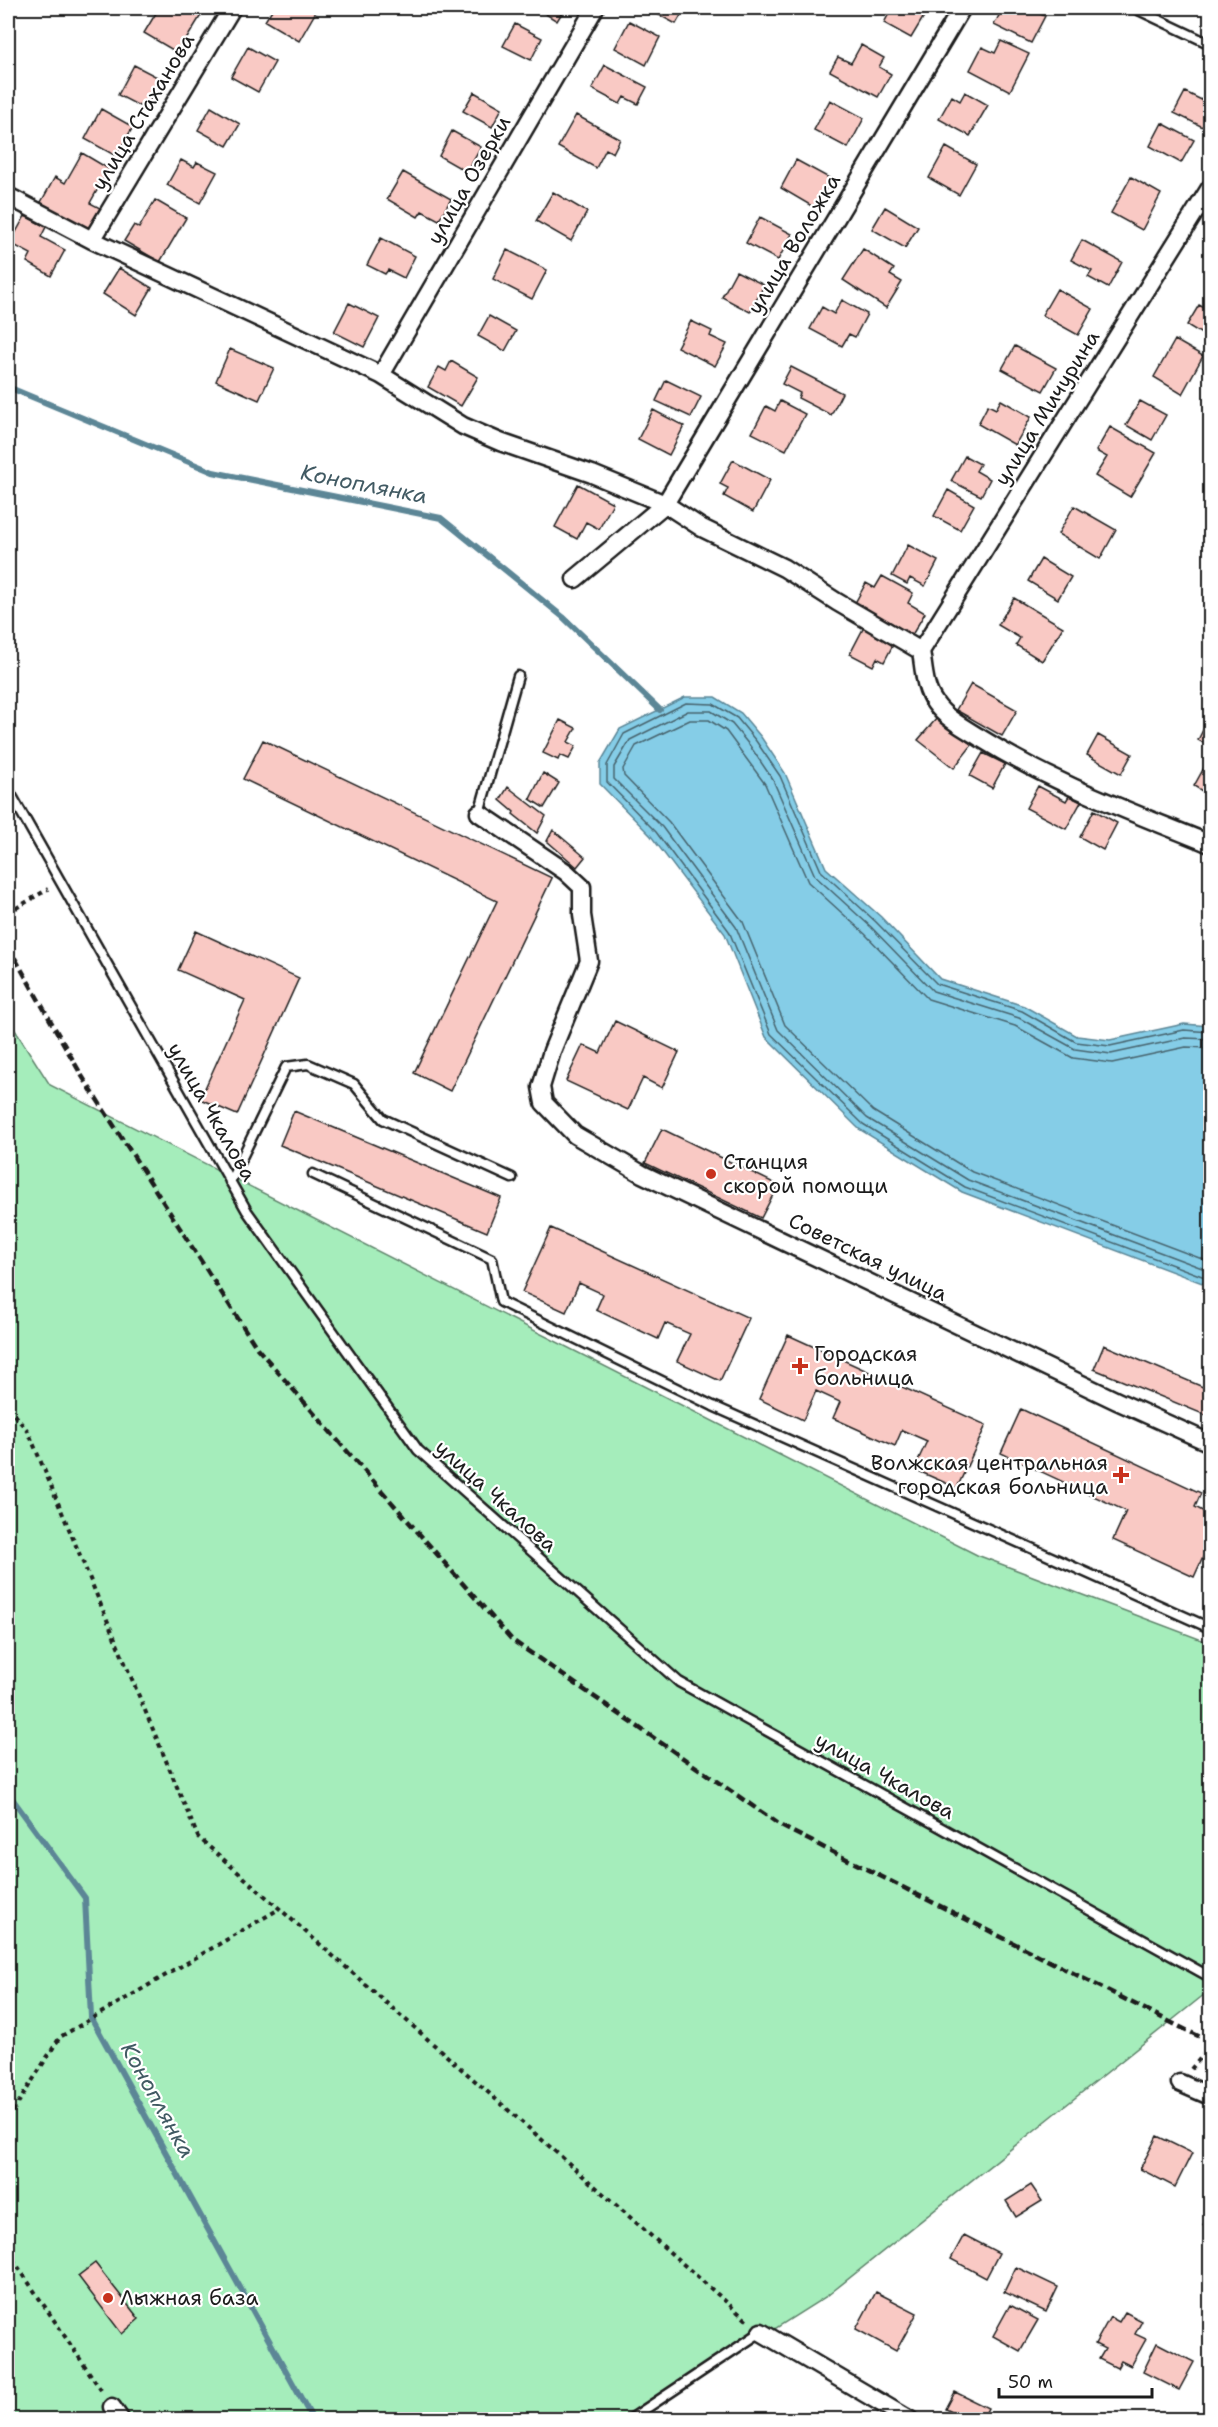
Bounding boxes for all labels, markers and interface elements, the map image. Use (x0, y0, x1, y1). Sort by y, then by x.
street label: улица Стаханова (85, 28, 201, 196)
street label: улица Озерки (421, 110, 517, 249)
street label: улица Воложка (741, 169, 847, 319)
street label: улица Мичурина (988, 325, 1106, 491)
water label: Коноплянка (298, 458, 430, 510)
street label: улица Чкалова (161, 1038, 263, 1186)
place label: Станция скорой помощи (723, 1148, 888, 1200)
marker: Станция скорой помощи (704, 1167, 718, 1181)
street label: Советская улица (784, 1206, 952, 1308)
place label: Городская больница (814, 1340, 918, 1392)
marker: Городская больница (791, 1357, 809, 1375)
street label: улица Чкалова (429, 1434, 563, 1558)
place label: Волжская центральная городская больница (871, 1449, 1108, 1501)
marker: Волжская центральная городская больница (1112, 1466, 1130, 1484)
street label: улица Чкалова (810, 1726, 960, 1826)
water label: Коноплянка (114, 2037, 202, 2163)
place label: Лыжная база (120, 2284, 258, 2312)
marker: Лыжная база (101, 2291, 115, 2305)
scale bar (999, 2361, 1152, 2399)
text: 50 m (1008, 2370, 1053, 2394)

